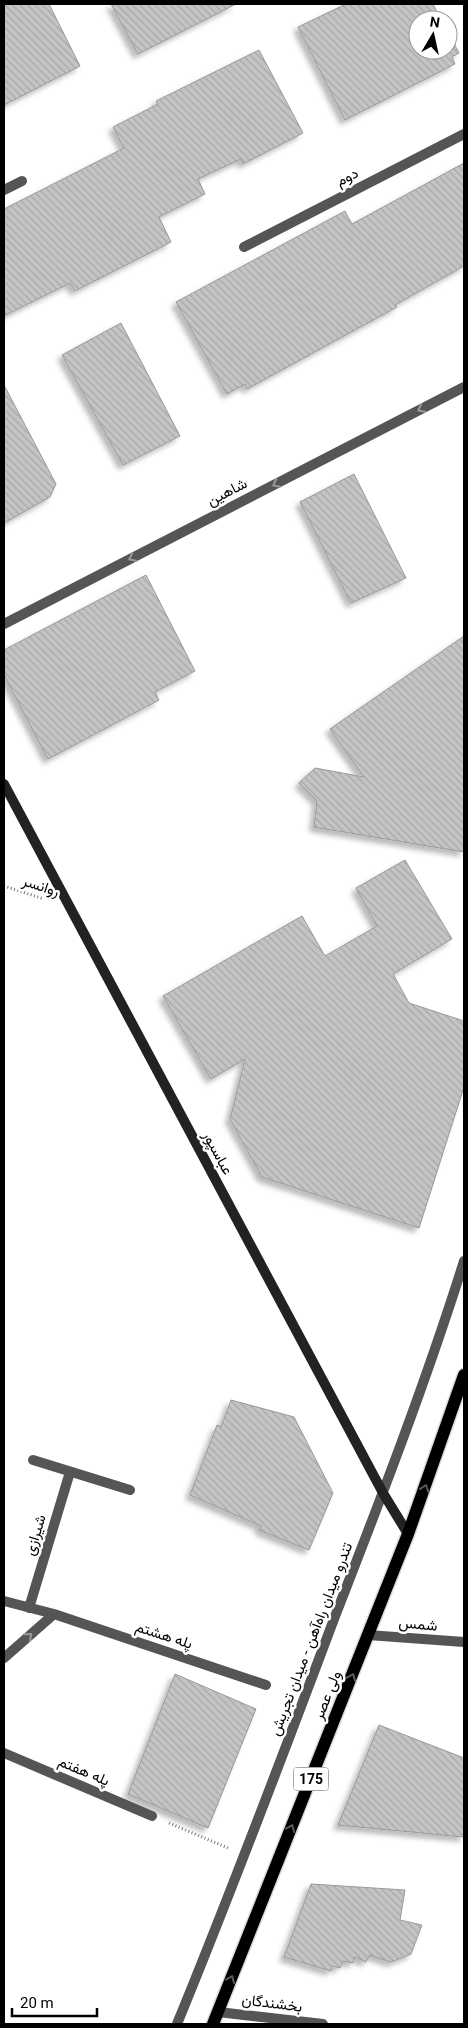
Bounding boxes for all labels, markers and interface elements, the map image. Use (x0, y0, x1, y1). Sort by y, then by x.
north arrow (408, 10, 458, 60)
text: N (429, 13, 441, 31)
street label: دوم (333, 164, 362, 191)
one-way arrow (417, 403, 426, 413)
street label: شاهین (204, 474, 251, 511)
one-way arrow (273, 478, 282, 488)
one-way arrow (128, 552, 137, 562)
street label: روانسر (19, 871, 62, 900)
street label: عباسپور (198, 1127, 237, 1179)
one-way arrow (419, 1485, 429, 1493)
street label: شیرازی (20, 1512, 51, 1558)
street label: تندرو میدان راه‌آهن - میدان تجریش (266, 1540, 357, 1739)
street label: شمس (398, 1613, 438, 1636)
street label: پله هشتم (133, 1617, 195, 1654)
one-way arrow (23, 1633, 32, 1642)
street label: ولی عصر (309, 1668, 346, 1723)
one-way arrow (345, 1673, 356, 1682)
street label: پله هفتم (55, 1752, 112, 1791)
road number: 175 (294, 1768, 328, 1790)
one-way arrow (285, 1824, 296, 1833)
one-way arrow (225, 1975, 236, 1984)
scale bar (12, 1986, 98, 2018)
street label: بخشندگان (241, 1990, 303, 2016)
text: 20 m (20, 1994, 54, 2012)

